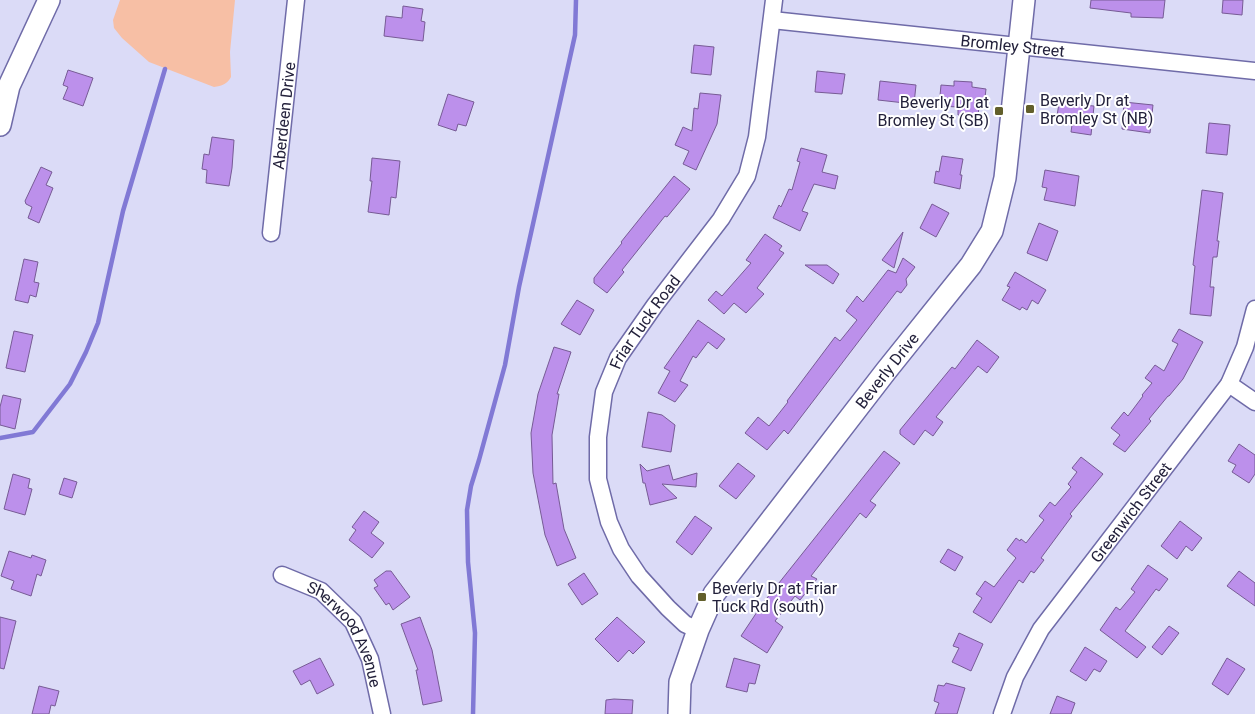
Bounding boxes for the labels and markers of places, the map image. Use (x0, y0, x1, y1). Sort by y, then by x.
place label: Beverly Dr at Bromley St (NB) (1040, 91, 1153, 128)
place label: Beverly Dr at Bromley St (SB) (878, 93, 989, 130)
marker: Beverly Dr at Bromley St (NB) (1024, 103, 1036, 115)
marker: Beverly Dr at Bromley St (SB) (993, 105, 1005, 117)
place label: Beverly Dr at Friar Tuck Rd (south) (712, 579, 838, 616)
marker: Beverly Dr at Friar Tuck Rd (south) (696, 591, 708, 603)

